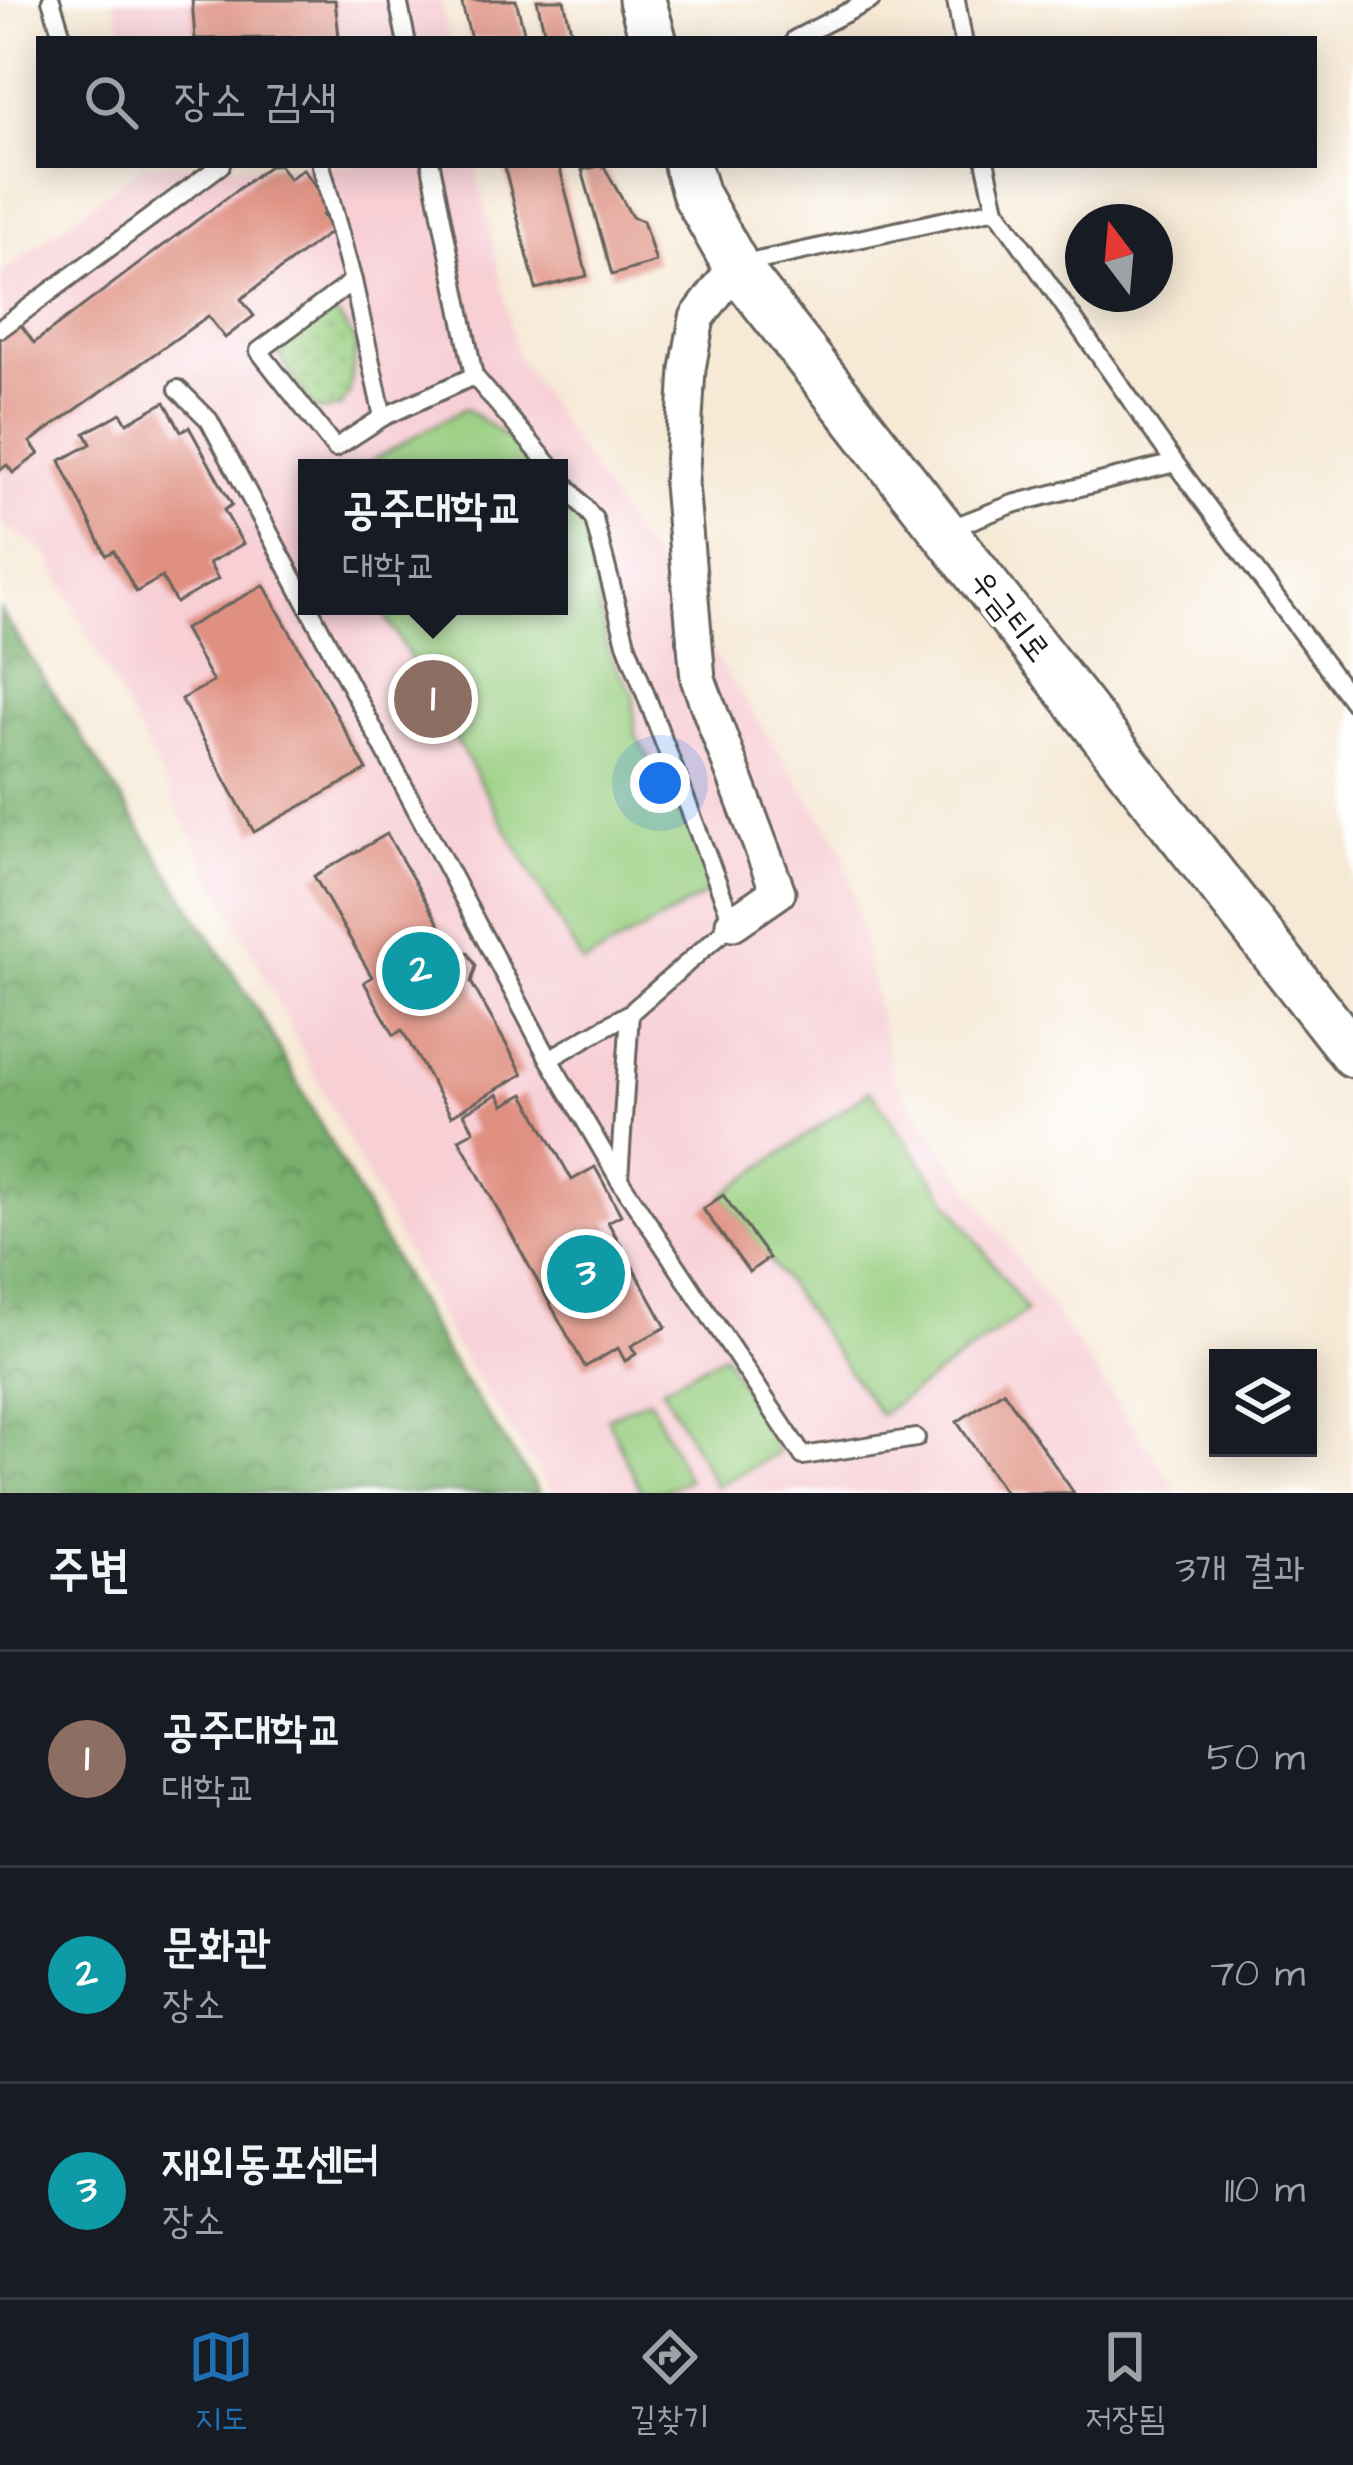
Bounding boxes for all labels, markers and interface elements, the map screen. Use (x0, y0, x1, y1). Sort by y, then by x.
search box (36, 36, 1317, 168)
icon: search (78, 69, 144, 135)
text: 장소 검색 (174, 71, 337, 133)
north arrow (1065, 204, 1173, 312)
popup (298, 459, 568, 615)
text: 공주대학교 (342, 479, 524, 541)
text: 대학교 (342, 541, 437, 595)
street label: 우금티로 (959, 560, 1061, 672)
pin: 1 (394, 654, 472, 744)
your location (630, 753, 690, 813)
pin: 2 (382, 926, 460, 1016)
pin: 3 (547, 1229, 625, 1319)
map controls (1209, 1349, 1317, 1457)
button: layers (1209, 1349, 1317, 1457)
text: 주변 (48, 1536, 130, 1607)
text: 3개 결과 (1175, 1544, 1305, 1598)
text: 공주대학교 (162, 1701, 343, 1763)
text: 1 (85, 1732, 90, 1786)
text: 50 m (1207, 1732, 1305, 1786)
text: 대학교 (162, 1763, 256, 1817)
text: 문화관 (162, 1917, 271, 1979)
text: 2 (76, 1948, 98, 2002)
text: 70 m (1210, 1948, 1305, 2002)
text: 장소 (162, 1979, 225, 2033)
text: 재외동포센터 (162, 2133, 379, 2195)
text: 3 (77, 2164, 97, 2218)
text: 110 m (1224, 2164, 1305, 2218)
text: 장소 (162, 2195, 225, 2249)
tab: 지도 (188, 2324, 254, 2442)
tab: 길찾기 (630, 2324, 709, 2442)
tab: 저장됨 (1085, 2324, 1165, 2442)

